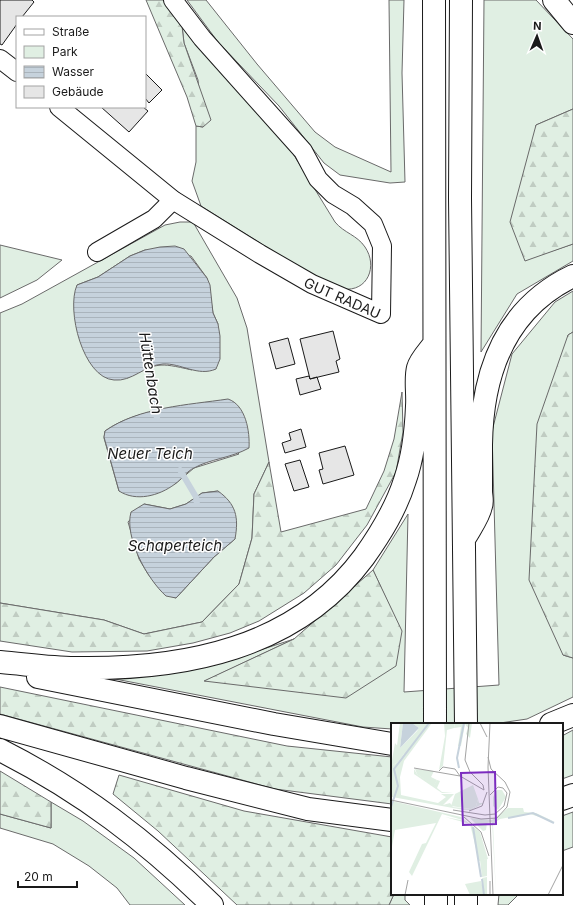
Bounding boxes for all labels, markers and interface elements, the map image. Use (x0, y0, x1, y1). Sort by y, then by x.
legend (16, 16, 146, 108)
north arrow (517, 16, 557, 56)
text: N (533, 19, 542, 33)
text: Straße (52, 24, 89, 39)
text: Park (52, 44, 78, 59)
text: Wasser (52, 64, 95, 79)
text: Gebäude (52, 84, 104, 99)
street label: GUT RADAU (301, 273, 384, 321)
water label: Hüttenbach (135, 331, 167, 415)
water label: Neuer Teich (107, 444, 193, 463)
water label: Schaperteich (128, 536, 222, 555)
inset map (391, 723, 563, 895)
scale bar (18, 863, 77, 889)
text: 20 m (24, 869, 53, 884)

